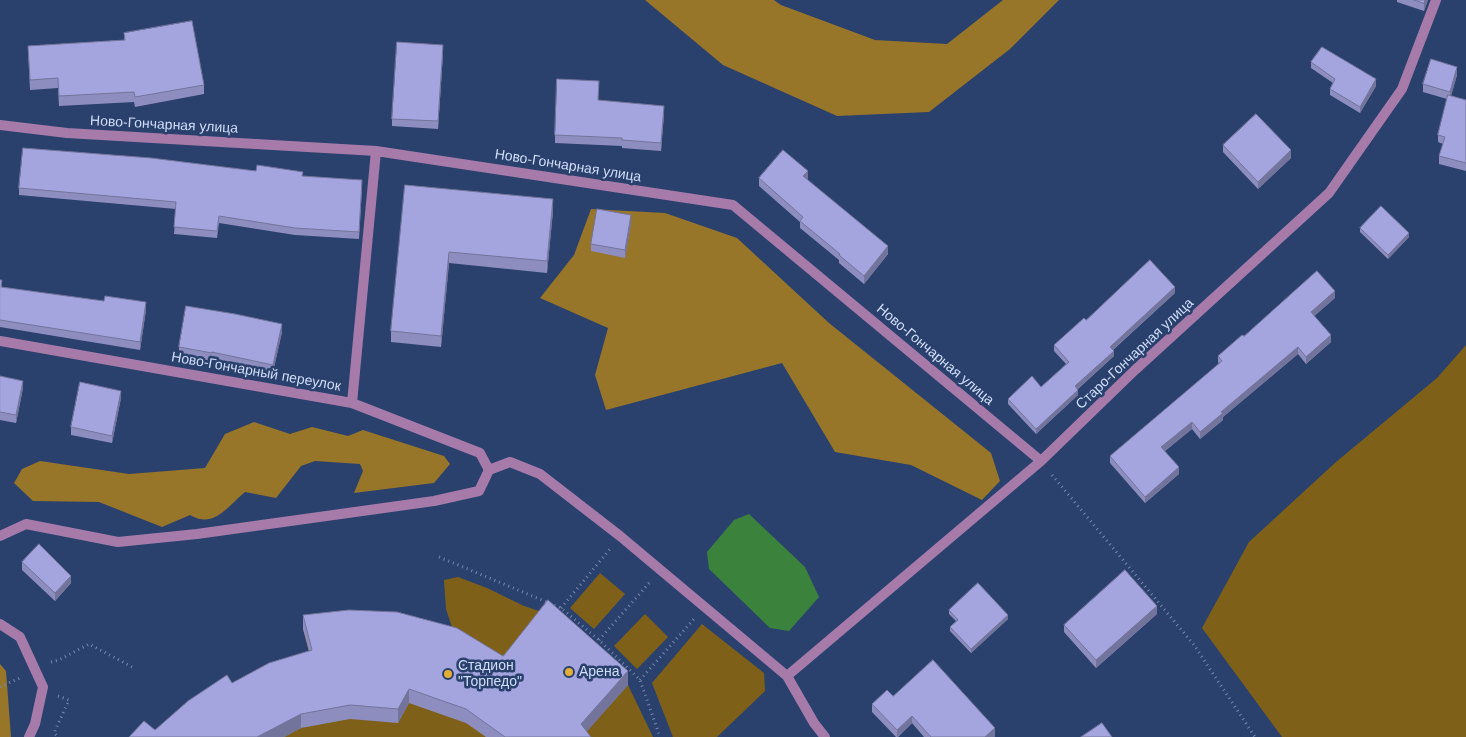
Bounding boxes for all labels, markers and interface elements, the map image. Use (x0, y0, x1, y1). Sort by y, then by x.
street label: Ново-Гончарная улица (90, 113, 238, 137)
street label: Ново-Гончарная улица (494, 146, 642, 186)
street label: Старо-Гончарная улица (1073, 295, 1197, 413)
street label: Ново-Гончарная улица (873, 301, 997, 409)
street label: Ново-Гончарный переулок (170, 349, 342, 395)
place label: Стадион "Торпедо" (458, 658, 522, 690)
place label: Арена (579, 664, 619, 680)
marker: Арена (563, 666, 575, 678)
marker: Стадион "Торпедо" (442, 668, 454, 680)

